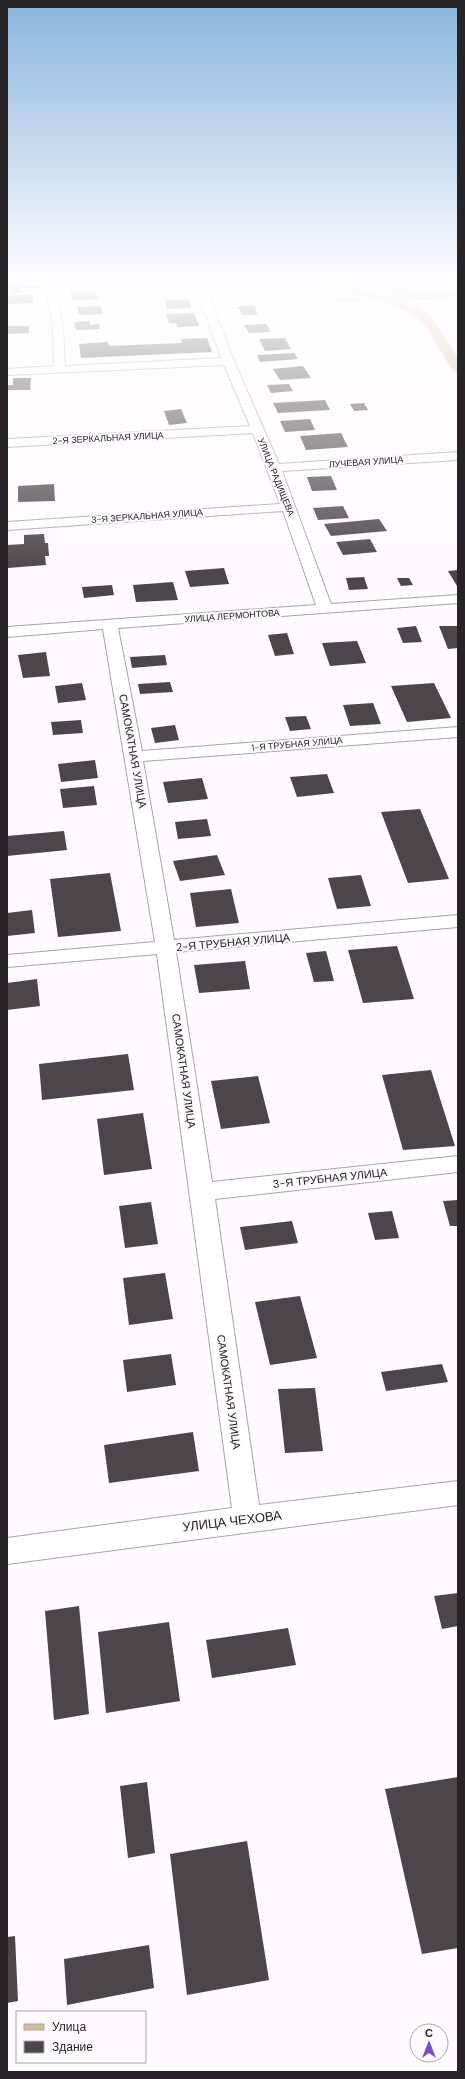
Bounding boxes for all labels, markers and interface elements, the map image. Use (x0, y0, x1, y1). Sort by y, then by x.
street label: 2-Я ЗЕРКАЛЬНАЯ УЛИЦА (52, 429, 164, 447)
street label: УЛИЦА РАДИЩЕВА (255, 436, 297, 518)
street label: ЛУЧЕВАЯ УЛИЦА (328, 453, 404, 471)
street label: 3-Я ЗЕРКАЛЬНАЯ УЛИЦА (91, 506, 203, 526)
street label: УЛИЦА ЛЕРМОНТОВА (184, 607, 280, 625)
street label: САМОКАТНАЯ УЛИЦА (116, 693, 150, 810)
street label: 1-Я ТРУБНАЯ УЛИЦА (251, 734, 343, 754)
street label: 2-Я ТРУБНАЯ УЛИЦА (175, 930, 291, 954)
street label: САМОКАТНАЯ УЛИЦА (169, 1013, 199, 1130)
street label: 3-Я ТРУБНАЯ УЛИЦА (272, 1165, 388, 1191)
street label: САМОКАТНАЯ УЛИЦА (214, 1334, 244, 1451)
street label: УЛИЦА ЧЕХОВА (181, 1506, 283, 1536)
legend (16, 2011, 146, 2063)
text: Улица (52, 2019, 86, 2035)
north arrow (409, 2023, 449, 2063)
text: С (425, 2026, 433, 2040)
text: Здание (52, 2039, 93, 2055)

